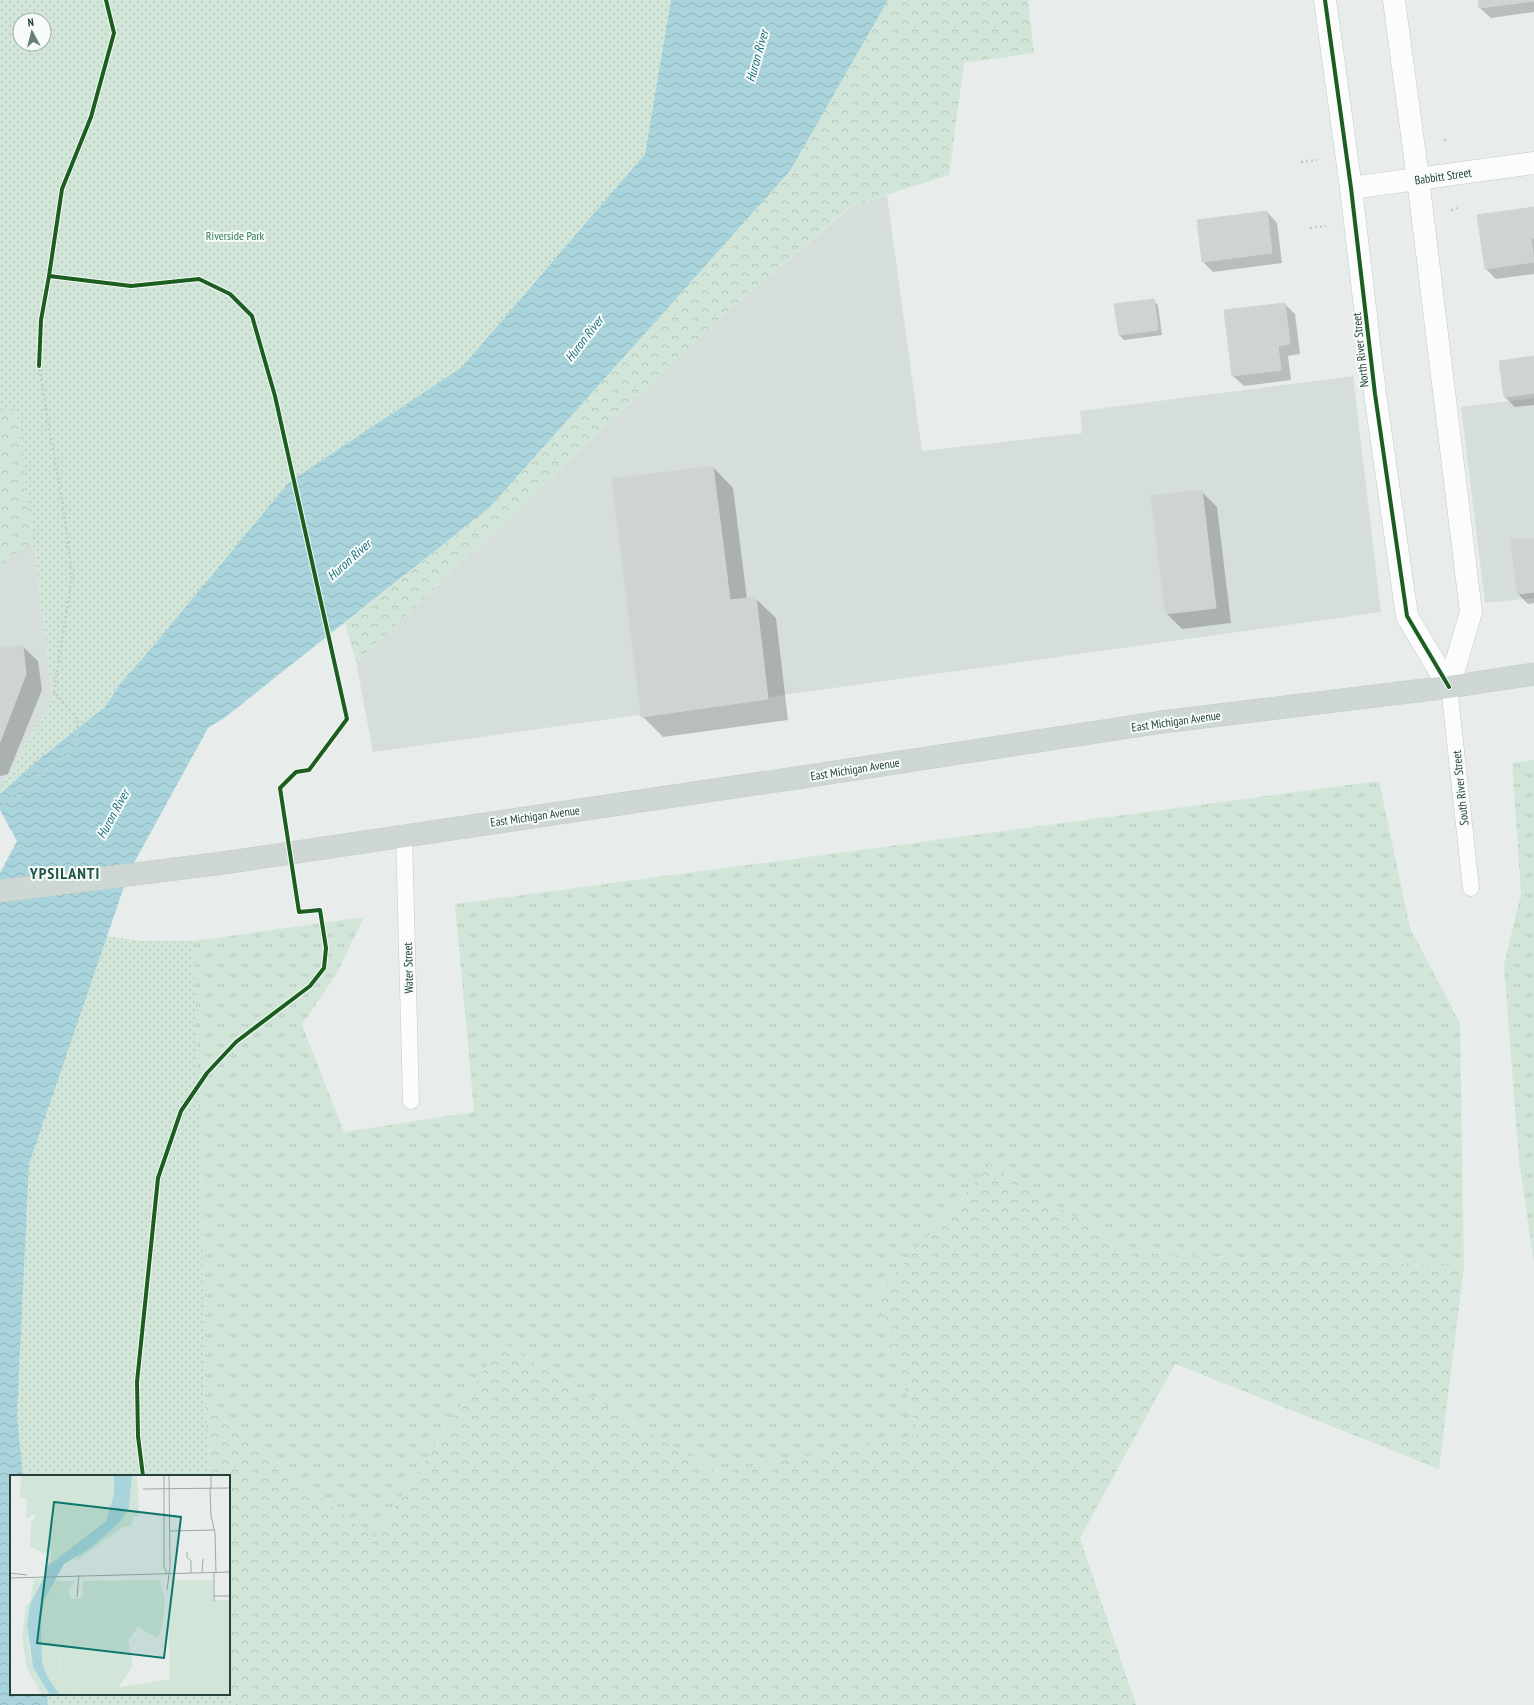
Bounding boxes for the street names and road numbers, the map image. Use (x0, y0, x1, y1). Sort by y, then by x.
street label: Babbitt Street (1414, 164, 1473, 187)
street label: North River Street (1349, 311, 1371, 388)
street label: East Michigan Avenue (1130, 707, 1222, 735)
street label: South River Street (1449, 749, 1471, 826)
street label: East Michigan Avenue (809, 755, 901, 783)
street label: East Michigan Avenue (489, 802, 581, 830)
street label: Water Street (400, 942, 416, 994)

